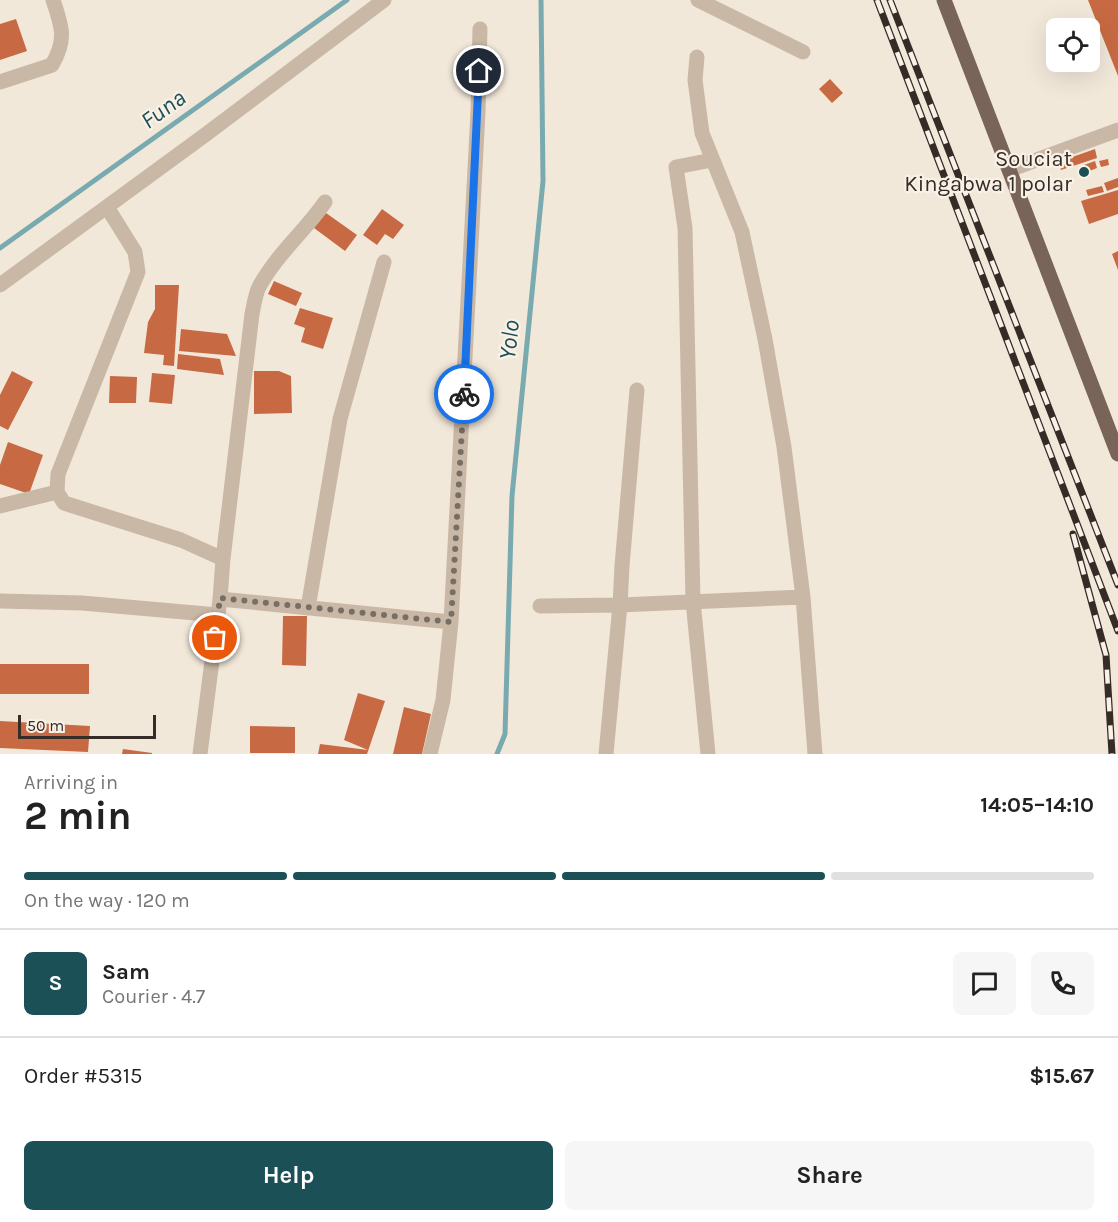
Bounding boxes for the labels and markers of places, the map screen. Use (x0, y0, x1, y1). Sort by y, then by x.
pin (453, 45, 504, 96)
place label: Souciat Kingabwa 1 polar (904, 146, 1072, 197)
marker: Souciat Kingabwa 1 polar (1077, 165, 1091, 179)
pin (189, 612, 240, 663)

